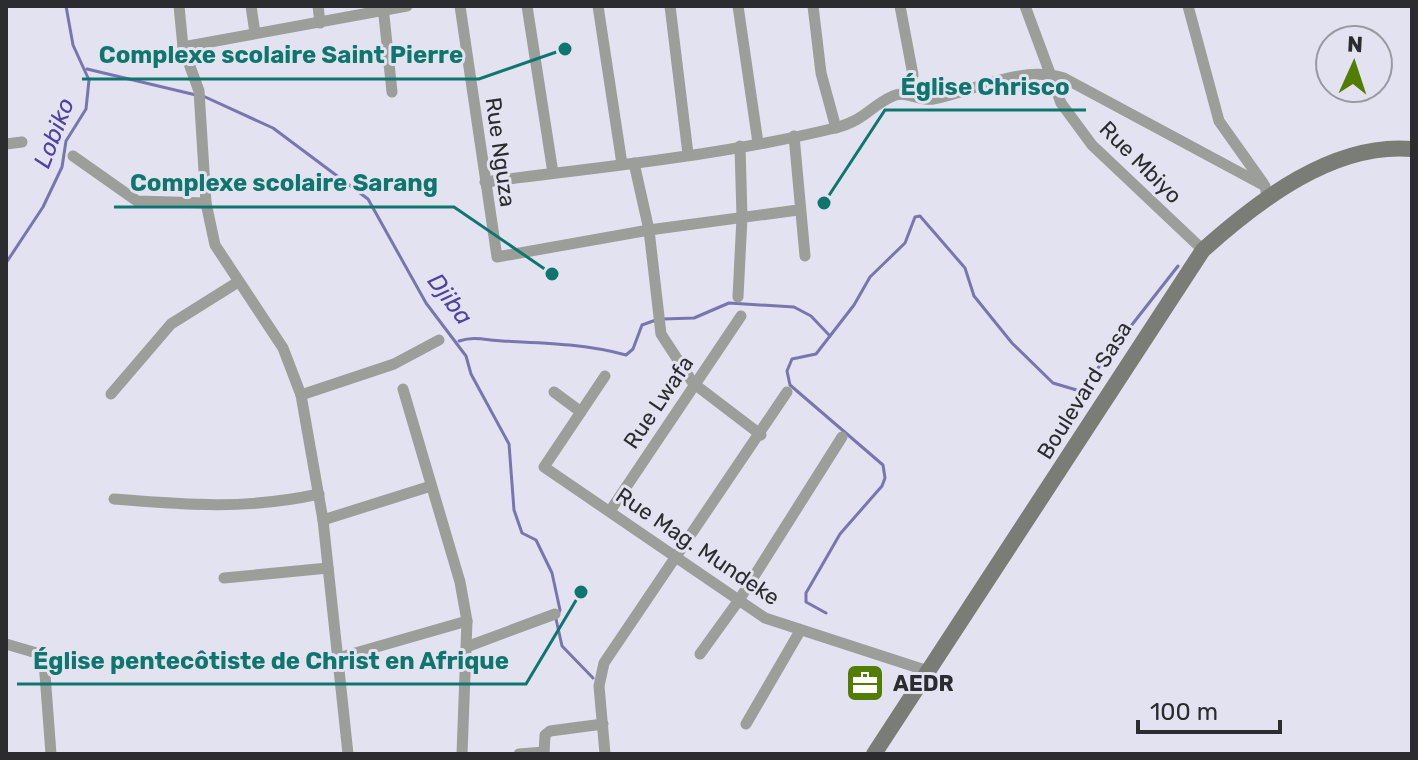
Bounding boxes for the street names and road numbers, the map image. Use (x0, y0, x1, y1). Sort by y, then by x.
street label: Rue Nguza (479, 96, 522, 209)
street label: Rue Mbiyo (1094, 115, 1188, 209)
street label: Boulevard Sasa (1031, 316, 1138, 464)
street label: Rue Lwafa (618, 351, 699, 454)
street label: Rue Mag. Mundeke (611, 482, 785, 611)

